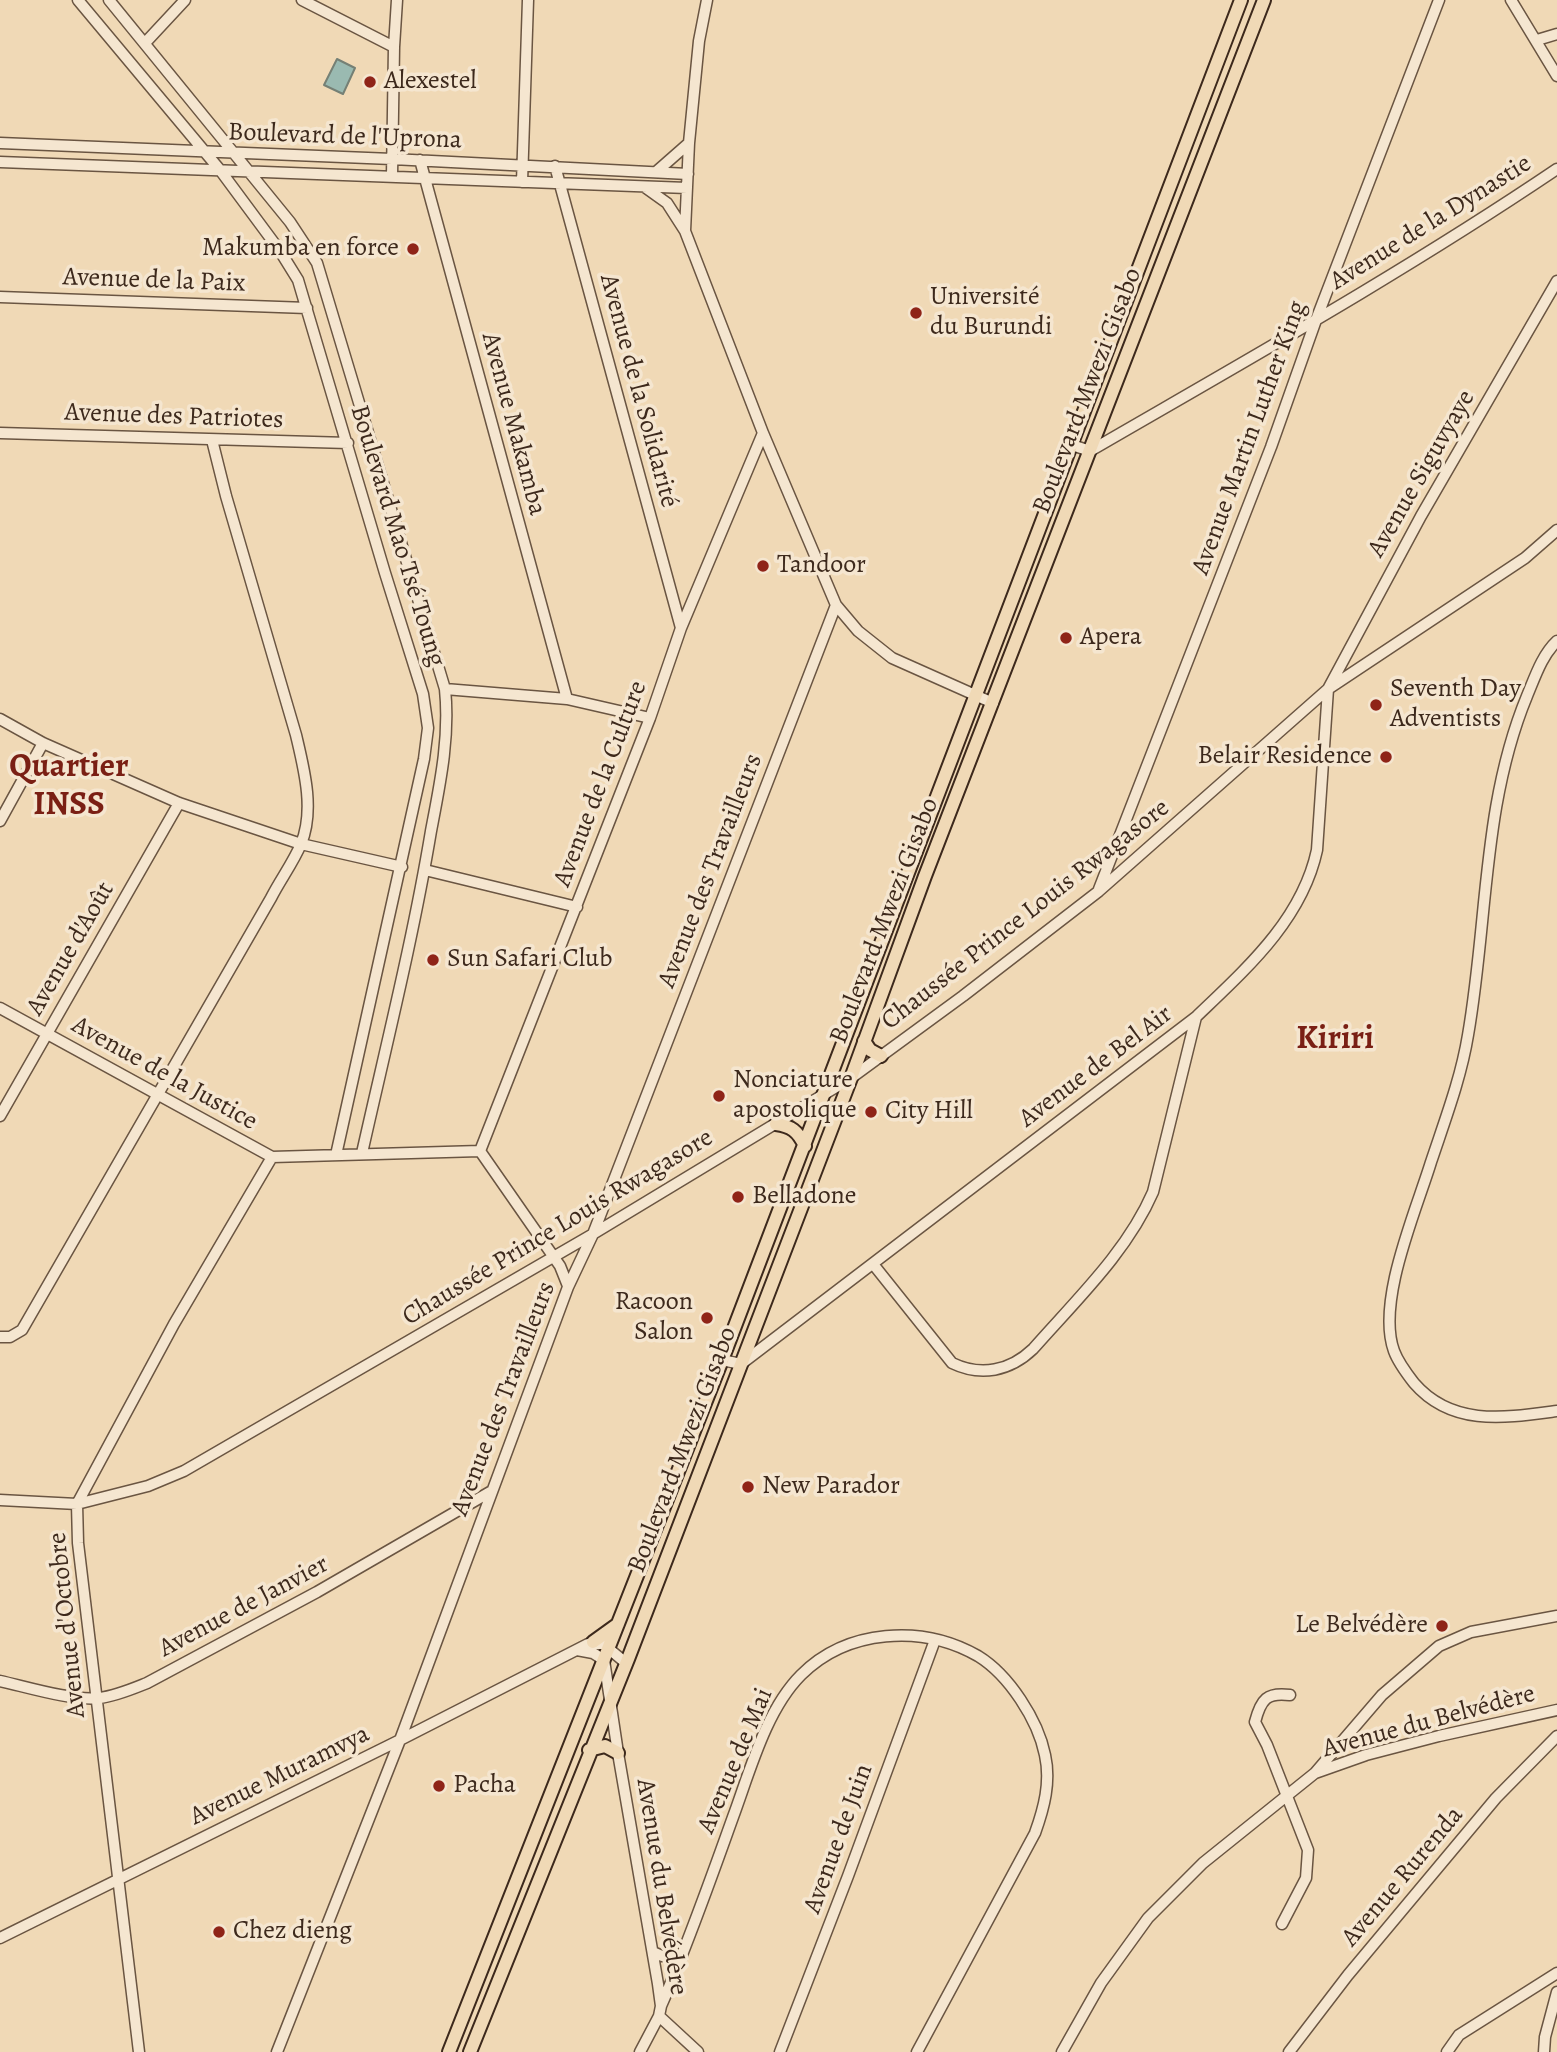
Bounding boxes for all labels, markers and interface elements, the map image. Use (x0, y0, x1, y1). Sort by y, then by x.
place label: Alexestel (384, 66, 477, 98)
marker: Alexestel (362, 74, 378, 90)
street label: Boulevard de l'Uprona (228, 117, 462, 157)
street label: Avenue de la Dynastie (1325, 148, 1537, 298)
place label: Makumba en force (202, 233, 399, 265)
marker: Makumba en force (405, 241, 421, 257)
street label: Avenue de la Paix (62, 262, 246, 300)
street label: Boulevard Mwezi Gisabo (1027, 264, 1149, 518)
street label: Avenue de la Solidarité (592, 271, 684, 511)
place label: Université du Burundi (930, 282, 1052, 344)
street label: Avenue Martin Luther King (1186, 297, 1314, 579)
marker: Université du Burundi (908, 305, 924, 321)
street label: Avenue Makamba (474, 329, 552, 519)
street label: Avenue Siguvyaye (1362, 385, 1482, 563)
street label: Avenue des Patriotes (64, 398, 284, 436)
street label: Boulevard Mao Tsé Toung (342, 402, 452, 670)
place label: Tandoor (777, 550, 866, 582)
marker: Tandoor (755, 558, 771, 574)
place label: Apera (1080, 622, 1142, 654)
marker: Apera (1058, 630, 1074, 646)
place label: Seventh Day Adventists (1390, 674, 1521, 736)
street label: Avenue de la Culture (547, 677, 655, 891)
marker: Seventh Day Adventists (1368, 697, 1384, 713)
place label: Belair Residence (1198, 741, 1372, 773)
district label: Quartier INSS (9, 748, 129, 826)
marker: Belair Residence (1378, 749, 1394, 765)
street label: Avenue des Travailleurs (652, 750, 770, 992)
street label: Chaussée Prince Louis Rwagasore (876, 793, 1176, 1037)
street label: Boulevard Mwezi Gisabo (824, 794, 946, 1048)
street label: Avenue d'Août (20, 877, 122, 1021)
place label: Sun Safari Club (447, 944, 612, 976)
marker: Sun Safari Club (425, 952, 441, 968)
street label: Avenue de Bel Air (1013, 999, 1179, 1135)
street label: Avenue de la Justice (66, 1010, 262, 1138)
district label: Kiriri (1296, 1020, 1374, 1060)
place label: Nonciature apostolique (733, 1065, 857, 1126)
marker: Nonciature apostolique (711, 1088, 727, 1104)
place label: City Hill (885, 1096, 973, 1128)
marker: City Hill (863, 1104, 879, 1120)
street label: Chaussée Prince Louis Rwagasore (397, 1123, 719, 1333)
place label: Belladone (752, 1181, 857, 1213)
marker: Belladone (730, 1189, 746, 1205)
street label: Avenue des Travailleurs (445, 1278, 563, 1520)
place label: Racoon Salon (615, 1287, 693, 1348)
marker: Racoon Salon (699, 1310, 715, 1326)
street label: Boulevard Mwezi Gisabo (622, 1323, 744, 1577)
place label: New Parador (762, 1471, 900, 1503)
marker: New Parador (740, 1479, 756, 1495)
street label: Avenue d'Octobre (43, 1531, 93, 1719)
street label: Avenue de Janvier (154, 1549, 334, 1665)
place label: Le Belvédère (1295, 1610, 1428, 1642)
marker: Le Belvédère (1434, 1618, 1450, 1634)
street label: Avenue du Belvédère (1319, 1679, 1539, 1765)
street label: Avenue de Mai (691, 1684, 781, 1838)
street label: Avenue Muramvya (185, 1719, 375, 1833)
street label: Avenue de Juin (798, 1760, 880, 1918)
place label: Pacha (453, 1770, 516, 1802)
street label: Avenue du Belvédère (628, 1777, 694, 1997)
marker: Pacha (431, 1778, 447, 1794)
street label: Avenue Rurenda (1335, 1801, 1471, 1953)
place label: Chez dieng (233, 1916, 352, 1948)
marker: Chez dieng (211, 1924, 227, 1940)

